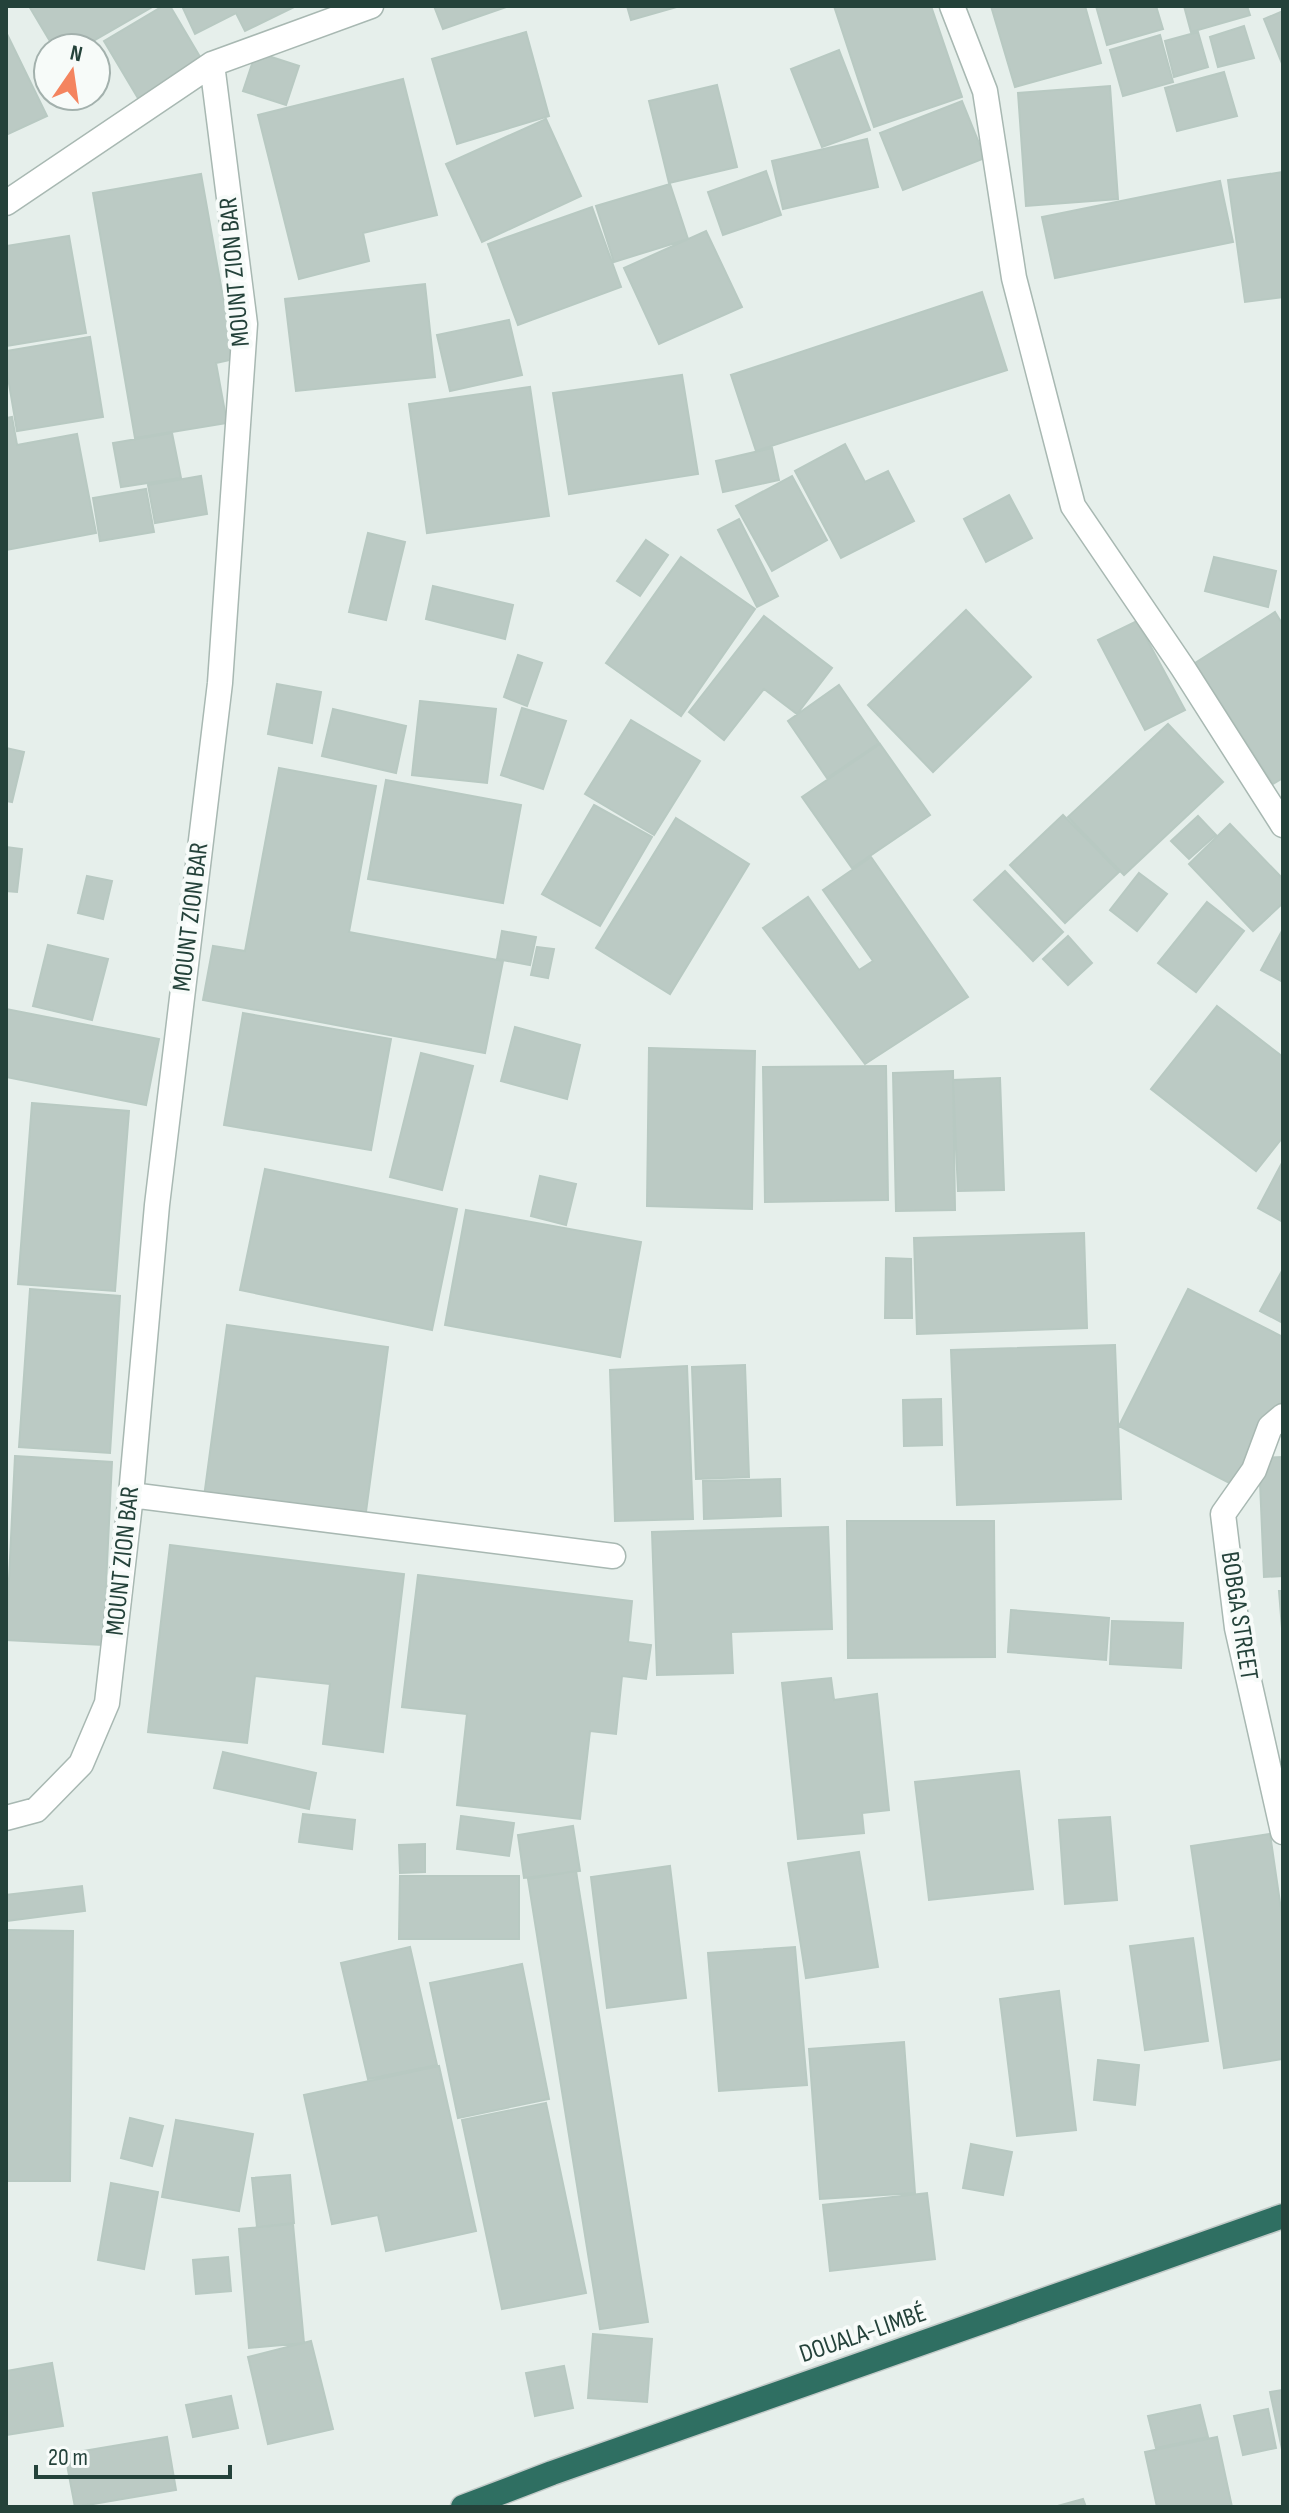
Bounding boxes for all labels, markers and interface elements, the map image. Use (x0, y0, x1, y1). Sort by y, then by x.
north arrow (32, 32, 112, 112)
text: N (67, 39, 85, 68)
street label: MOUNT ZION BAR (213, 196, 257, 348)
street label: MOUNT ZION BAR (166, 841, 216, 993)
street label: MOUNT ZION BAR (100, 1485, 146, 1637)
street label: BOBGA STREET (1214, 1549, 1264, 1683)
street label: DOUALA-LIMBÉ (796, 2298, 930, 2370)
scale bar (36, 2429, 230, 2479)
text: 20 m (48, 2443, 88, 2472)

